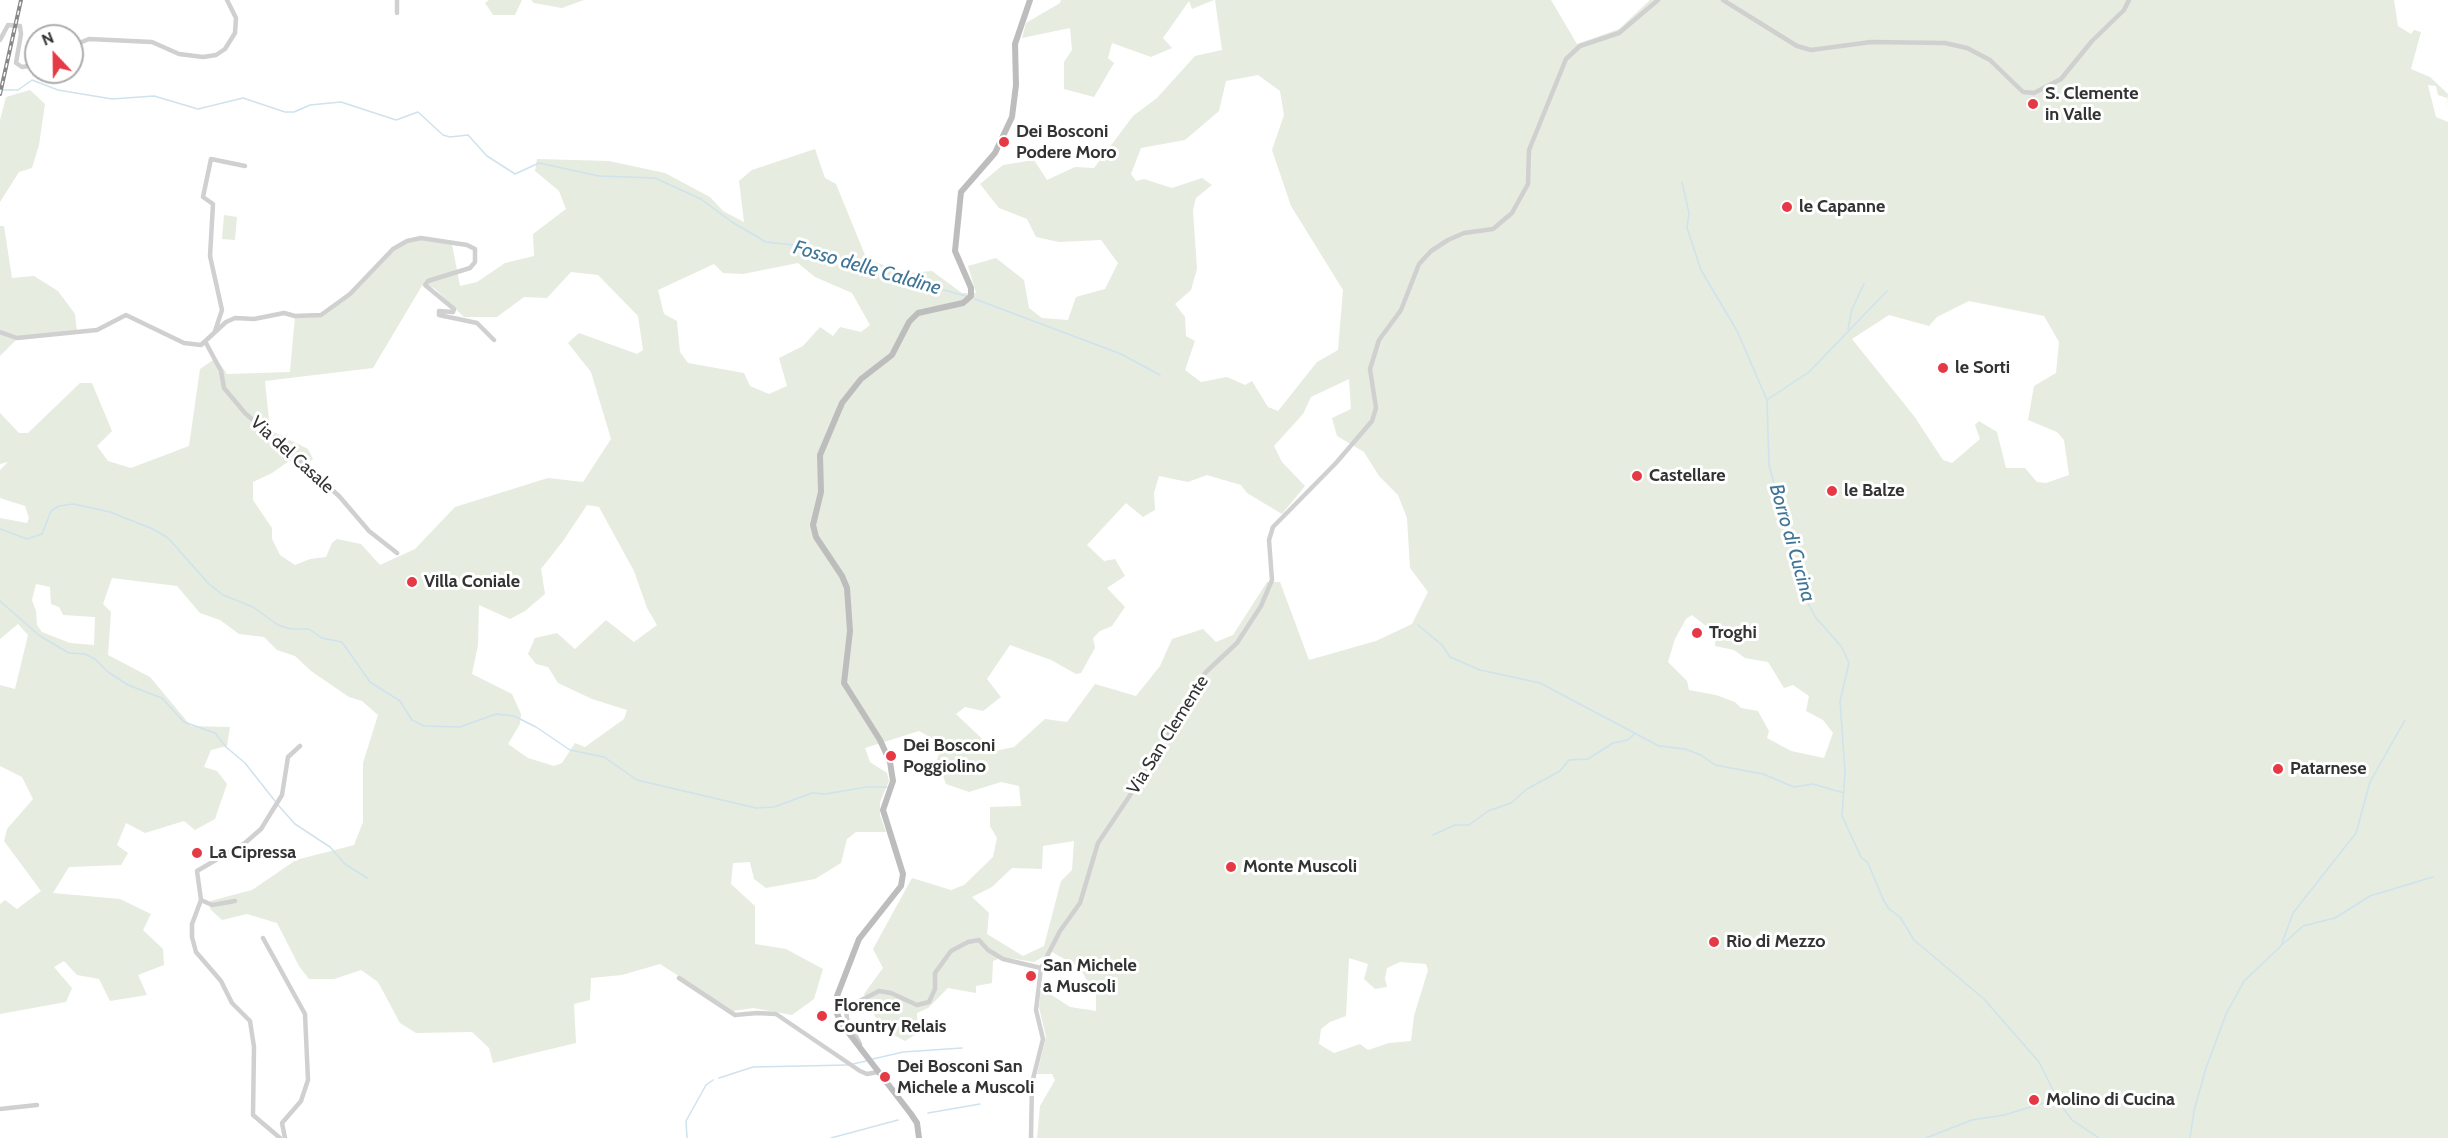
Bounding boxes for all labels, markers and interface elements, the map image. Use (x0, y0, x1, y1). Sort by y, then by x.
north arrow (24, 24, 84, 84)
text: N (39, 28, 57, 50)
place label: S. Clemente in Valle (2045, 83, 2139, 125)
marker: S. Clemente in Valle (2026, 97, 2040, 111)
place label: Dei Bosconi Podere Moro (1016, 121, 1116, 164)
marker: Dei Bosconi Podere Moro (997, 135, 1011, 149)
place label: le Capanne (1799, 196, 1885, 218)
marker: le Capanne (1780, 200, 1794, 214)
water label: Fosso delle Caldine (791, 235, 943, 301)
place label: le Sorti (1955, 357, 2010, 379)
marker: le Sorti (1936, 361, 1950, 375)
street label: Via del Casale (246, 412, 338, 498)
place label: Castellare (1649, 465, 1725, 487)
marker: Castellare (1630, 469, 1644, 483)
place label: le Balze (1844, 480, 1905, 502)
water label: Borro di Cucina (1764, 481, 1820, 605)
marker: le Balze (1825, 484, 1839, 498)
place label: Villa Coniale (424, 571, 520, 593)
marker: Villa Coniale (405, 575, 419, 589)
place label: Troghi (1709, 622, 1757, 644)
marker: Troghi (1690, 626, 1704, 640)
street label: Via San Clemente (1123, 672, 1213, 798)
place label: Dei Bosconi Poggiolino (903, 735, 995, 777)
marker: Dei Bosconi Poggiolino (884, 749, 898, 763)
place label: Patarnese (2290, 758, 2366, 780)
marker: Patarnese (2271, 762, 2285, 776)
place label: La Cipressa (209, 842, 296, 864)
marker: La Cipressa (190, 846, 204, 860)
place label: Monte Muscoli (1243, 856, 1357, 878)
marker: Monte Muscoli (1224, 860, 1238, 874)
place label: Rio di Mezzo (1726, 931, 1826, 953)
marker: Rio di Mezzo (1707, 935, 1721, 949)
place label: San Michele a Muscoli (1043, 955, 1137, 998)
marker: San Michele a Muscoli (1024, 969, 1038, 983)
place label: Florence Country Relais (834, 995, 946, 1038)
marker: Florence Country Relais (815, 1009, 829, 1023)
place label: Dei Bosconi San Michele a Muscoli (897, 1056, 1034, 1098)
marker: Dei Bosconi San Michele a Muscoli (878, 1070, 892, 1084)
place label: Molino di Cucina (2046, 1089, 2175, 1111)
marker: Molino di Cucina (2027, 1093, 2041, 1107)

